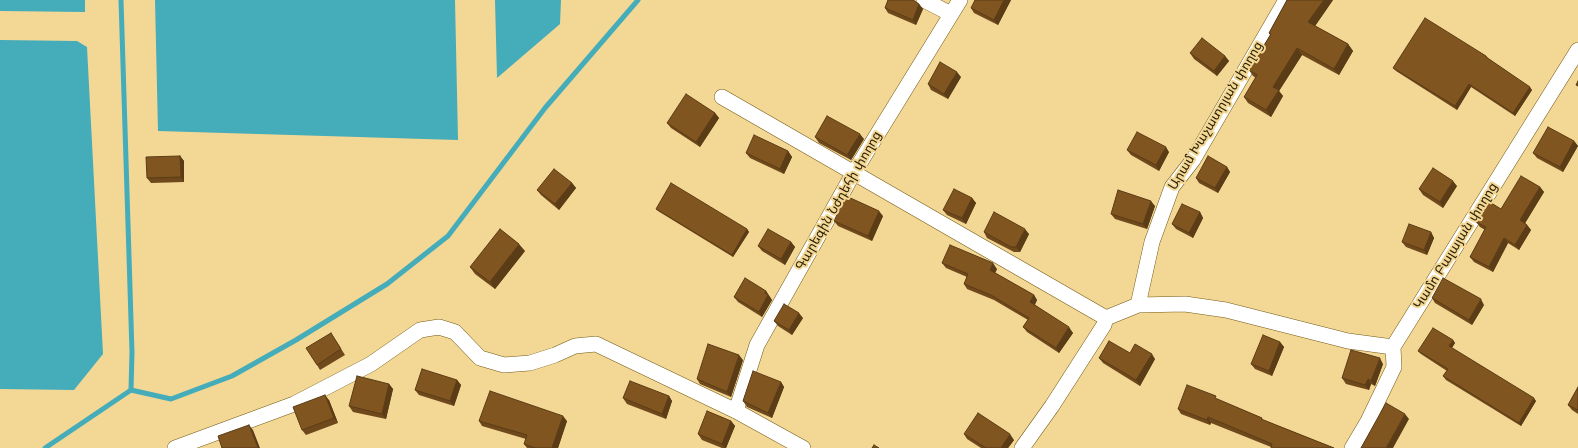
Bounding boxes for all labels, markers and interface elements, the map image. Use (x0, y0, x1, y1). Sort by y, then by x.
street label: Արամ Խաչատրյան փողոց (1165, 39, 1267, 193)
street label: Գարեգին Նժդեհի փողոց (793, 129, 885, 273)
street label: Կամո Բալայան փողոց (1411, 180, 1501, 312)

